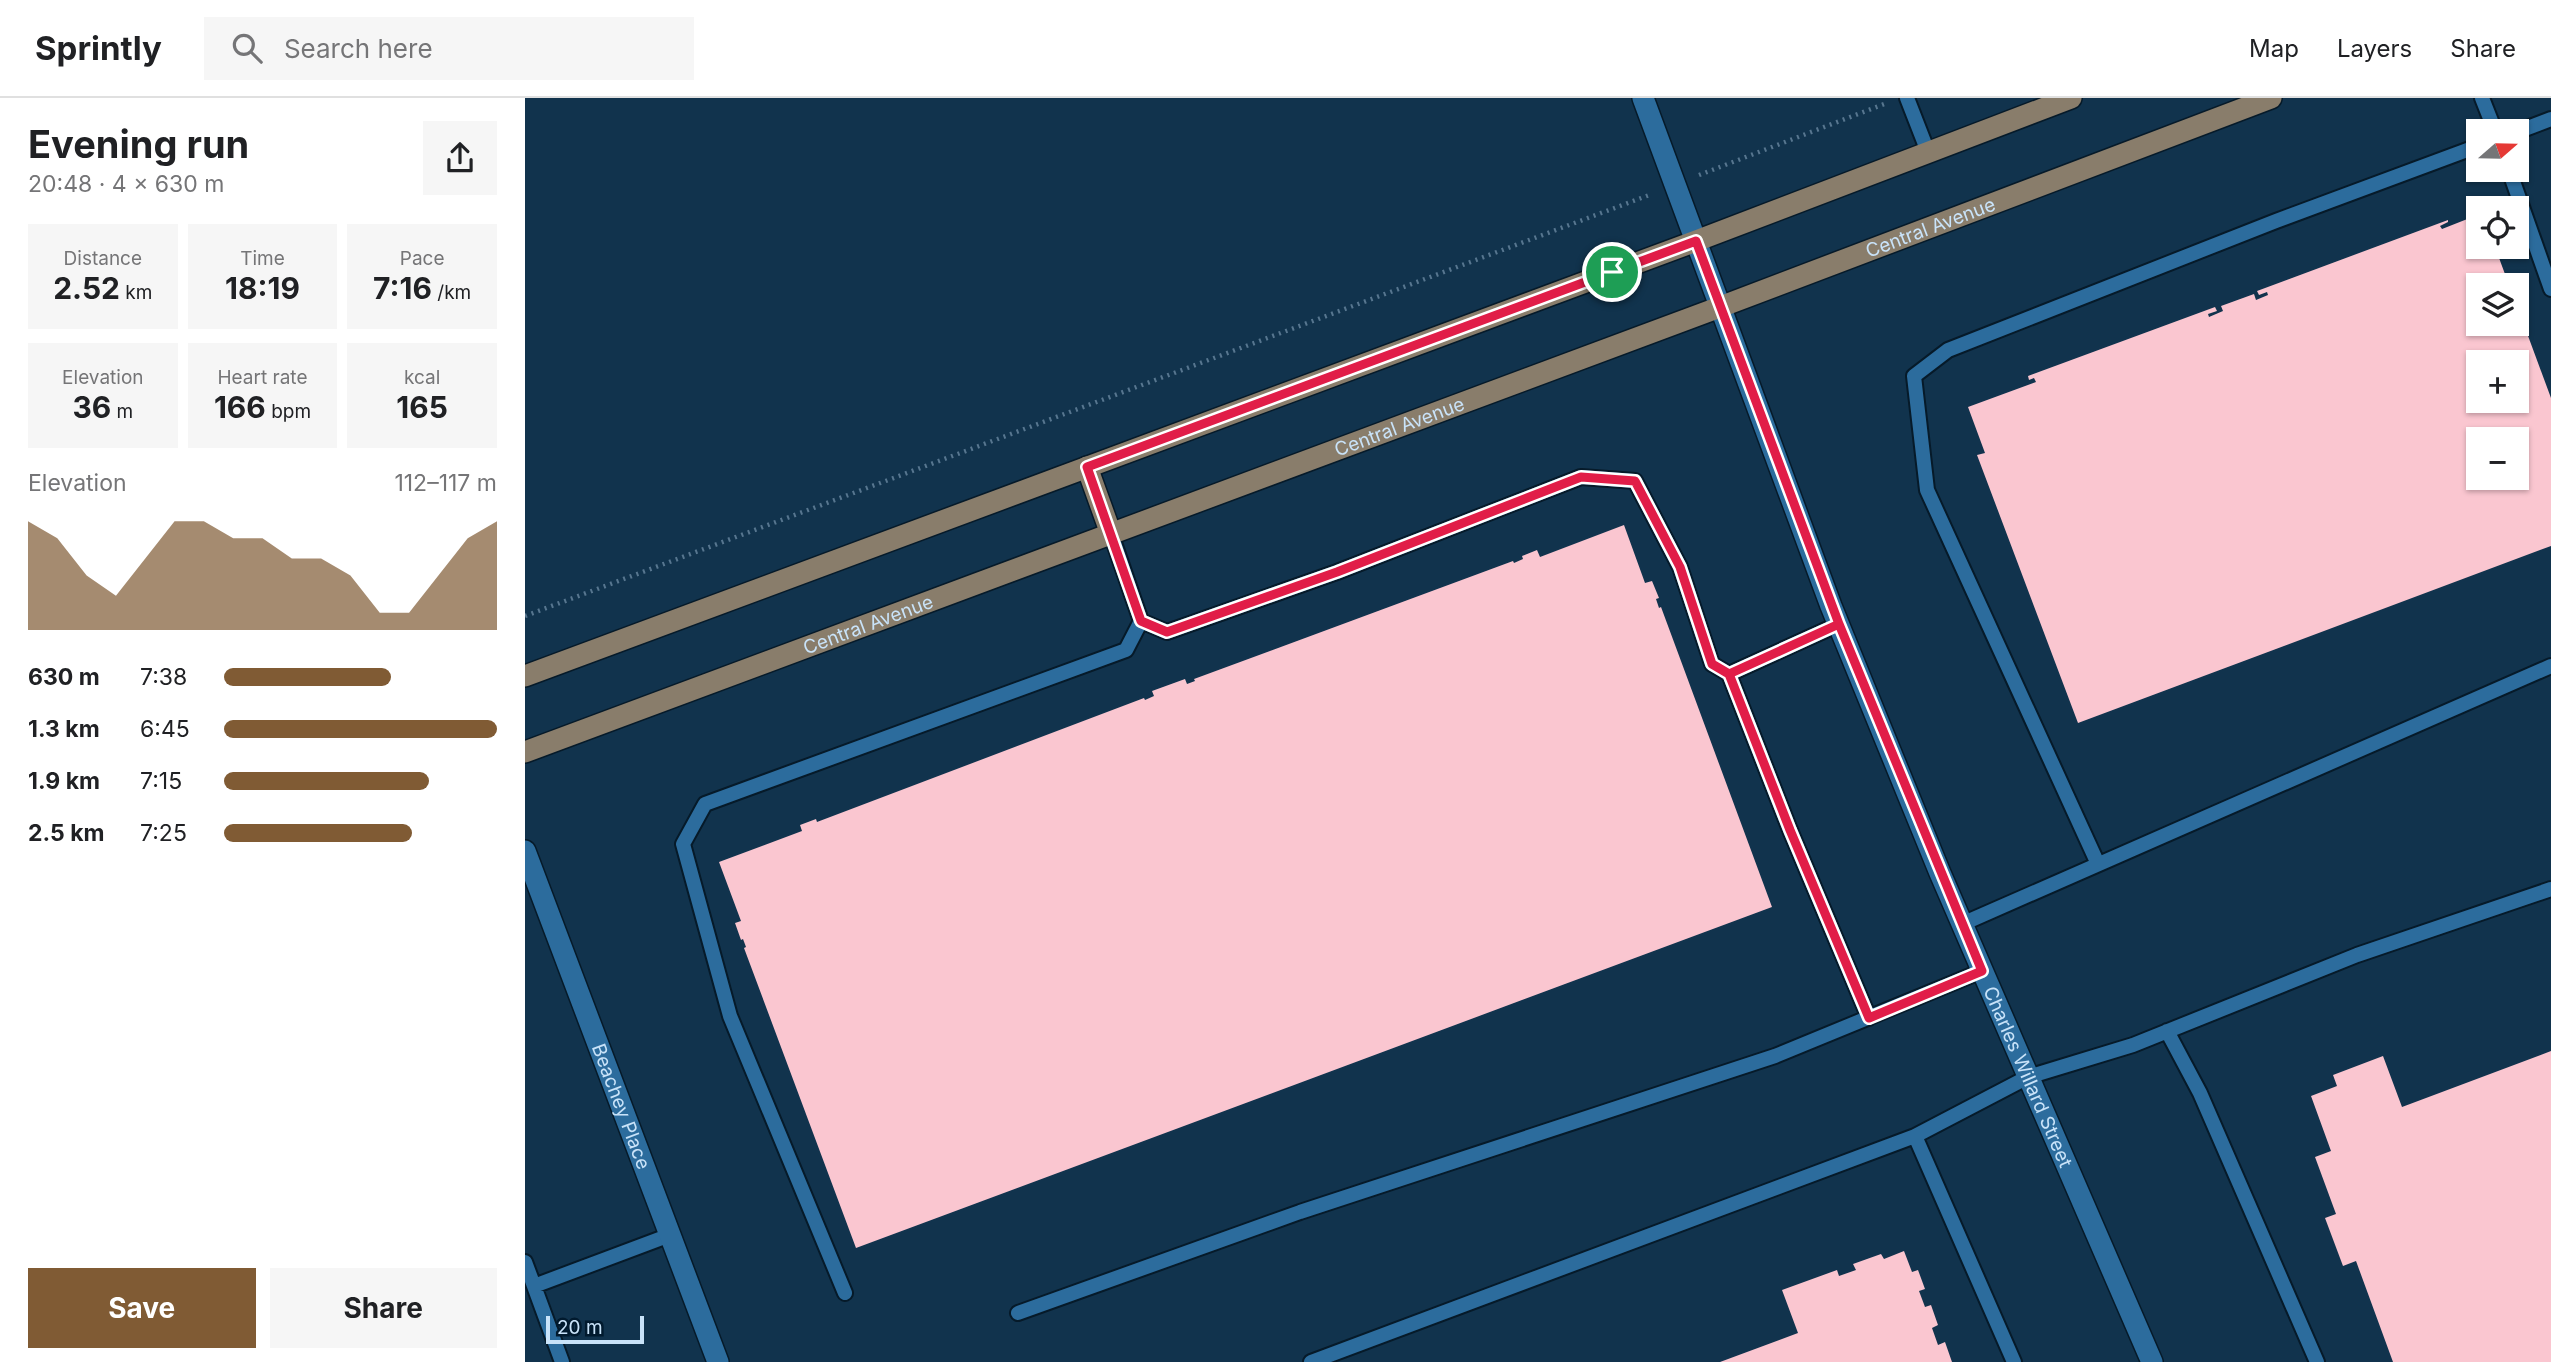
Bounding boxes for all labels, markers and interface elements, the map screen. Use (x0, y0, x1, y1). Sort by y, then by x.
search box (204, 17, 694, 80)
text: Sprintly (35, 28, 162, 68)
icon: search (228, 29, 266, 67)
text: Search here (284, 33, 433, 64)
text: Map (2249, 34, 2299, 63)
text: Layers (2337, 34, 2412, 63)
text: Share (2450, 34, 2516, 63)
north arrow (2466, 119, 2529, 182)
map controls (2466, 119, 2529, 490)
text: Evening run (28, 121, 249, 167)
button: share (423, 121, 497, 195)
text: 20:48 · 4 × 630 m (28, 170, 224, 198)
street label: Central Avenue (1862, 192, 1998, 262)
button: locate (2466, 196, 2529, 259)
pin (1582, 242, 1642, 302)
text: Distance (64, 247, 142, 270)
text: Time (240, 247, 285, 270)
text: Pace (400, 247, 445, 270)
icon: arrive (1593, 253, 1631, 291)
text: 2.52 (53, 270, 120, 306)
text: 18:19 (225, 270, 300, 306)
text: 7:16 (373, 270, 432, 306)
button: layers (2466, 273, 2529, 336)
text: km (120, 281, 152, 304)
text: /km (432, 281, 471, 304)
button: + (2466, 350, 2529, 413)
text: Elevation (62, 366, 144, 389)
text: Heart rate (217, 366, 307, 389)
text: kcal (404, 366, 440, 389)
text: 36 (72, 389, 111, 425)
text: 166 (214, 389, 266, 425)
text: 165 (396, 389, 448, 425)
street label: Central Avenue (1331, 392, 1468, 461)
text: m (111, 400, 133, 423)
text: bpm (266, 400, 311, 423)
button: − (2466, 427, 2529, 490)
text: Elevation (28, 469, 127, 497)
text: 112–117 m (394, 469, 497, 497)
street label: Central Avenue (800, 590, 936, 659)
text: 630 m (28, 663, 100, 691)
text: 7:38 (140, 663, 187, 691)
text: 1.3 km (28, 715, 100, 743)
text: 6:45 (140, 715, 190, 743)
text: 1.9 km (28, 767, 100, 795)
text: 7:15 (140, 767, 182, 795)
text: 2.5 km (28, 819, 105, 847)
text: 7:25 (140, 819, 187, 847)
street label: Charles Willard Street (1979, 983, 2078, 1171)
street label: Beachey Place (587, 1040, 656, 1172)
button: Save (28, 1268, 256, 1348)
button: Share (270, 1268, 497, 1348)
scale bar (546, 1313, 644, 1345)
text: 20 m (557, 1316, 603, 1339)

